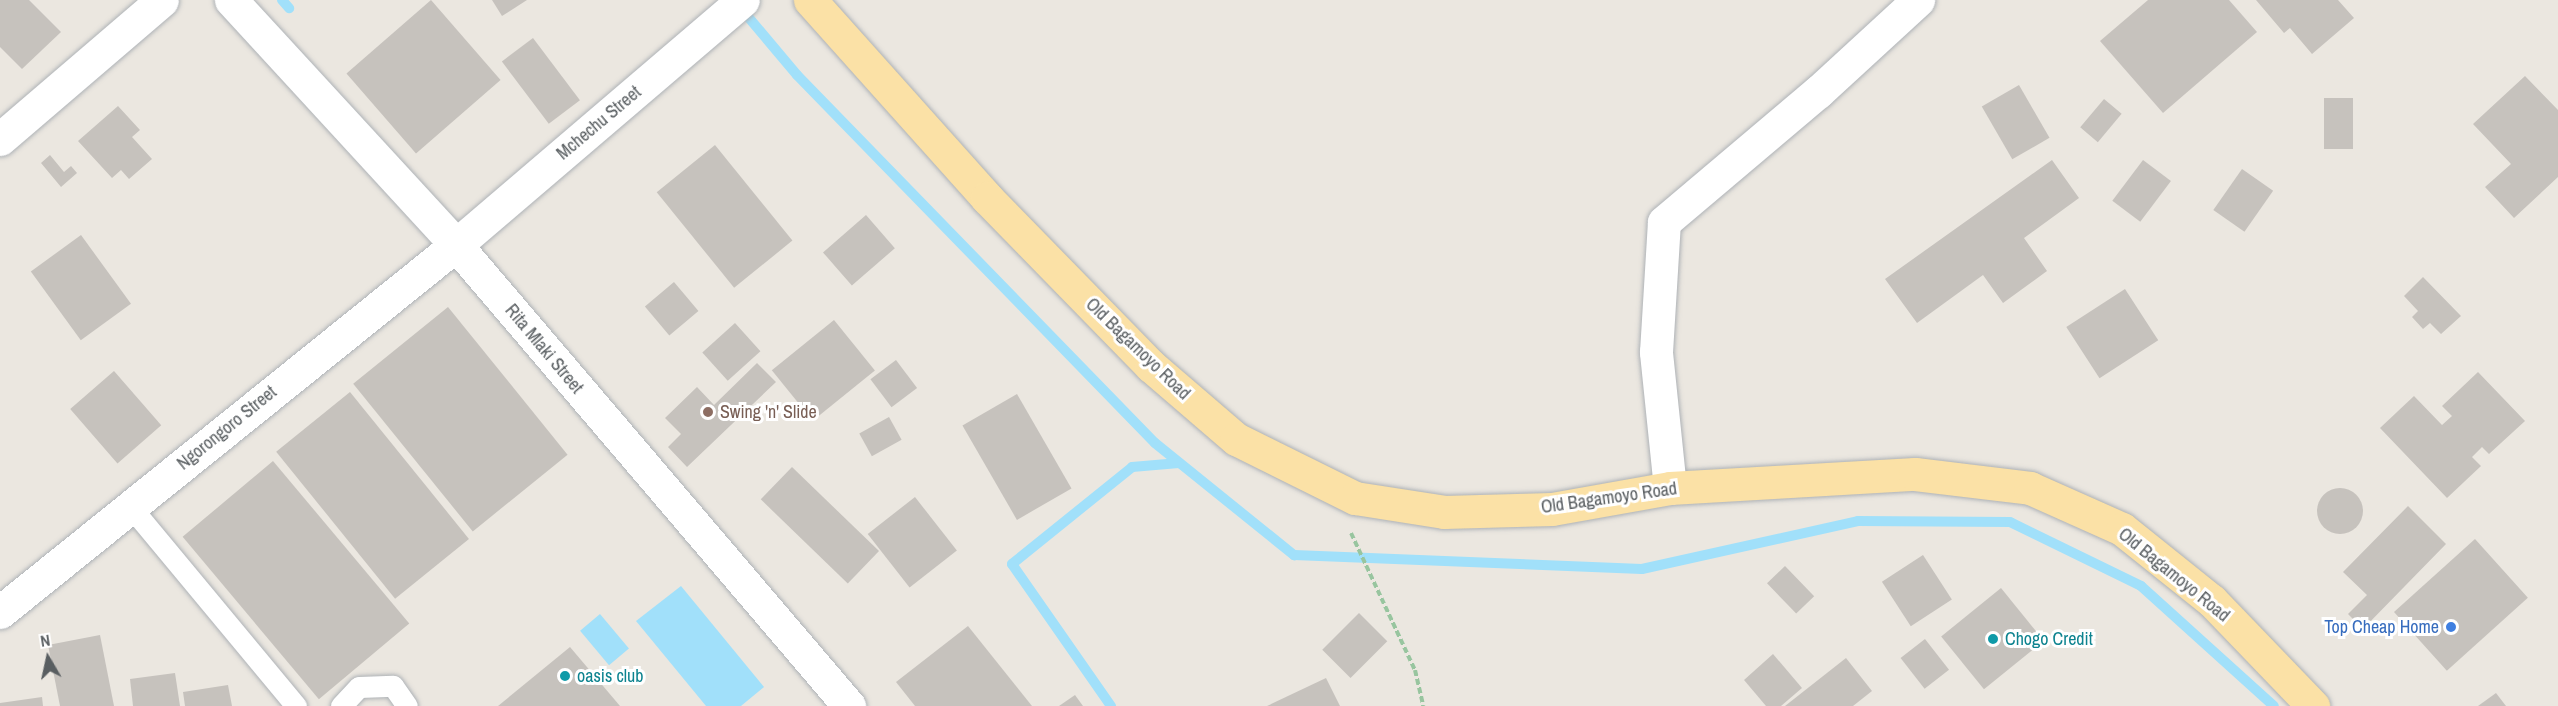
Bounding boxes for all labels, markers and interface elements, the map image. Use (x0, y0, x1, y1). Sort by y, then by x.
street label: Mchechu Street (552, 82, 646, 164)
street label: Old Bagamoyo Road (1081, 294, 1195, 404)
street label: Rita Mlaki Street (500, 300, 588, 398)
street label: Ngorongoro Street (173, 381, 281, 475)
place label: Swing 'n' Slide (720, 401, 817, 423)
marker: Swing 'n' Slide (701, 405, 715, 419)
street label: Old Bagamoyo Road (1540, 478, 1678, 518)
street label: Old Bagamoyo Road (2114, 523, 2234, 627)
place label: Top Cheap Home (2324, 616, 2439, 638)
marker: Top Cheap Home (2444, 620, 2458, 634)
north arrow (18, 628, 78, 688)
place label: Chogo Credit (2005, 628, 2093, 650)
text: N (39, 629, 52, 652)
marker: Chogo Credit (1986, 632, 2000, 646)
place label: oasis club (577, 665, 643, 687)
marker: oasis club (558, 669, 572, 683)

